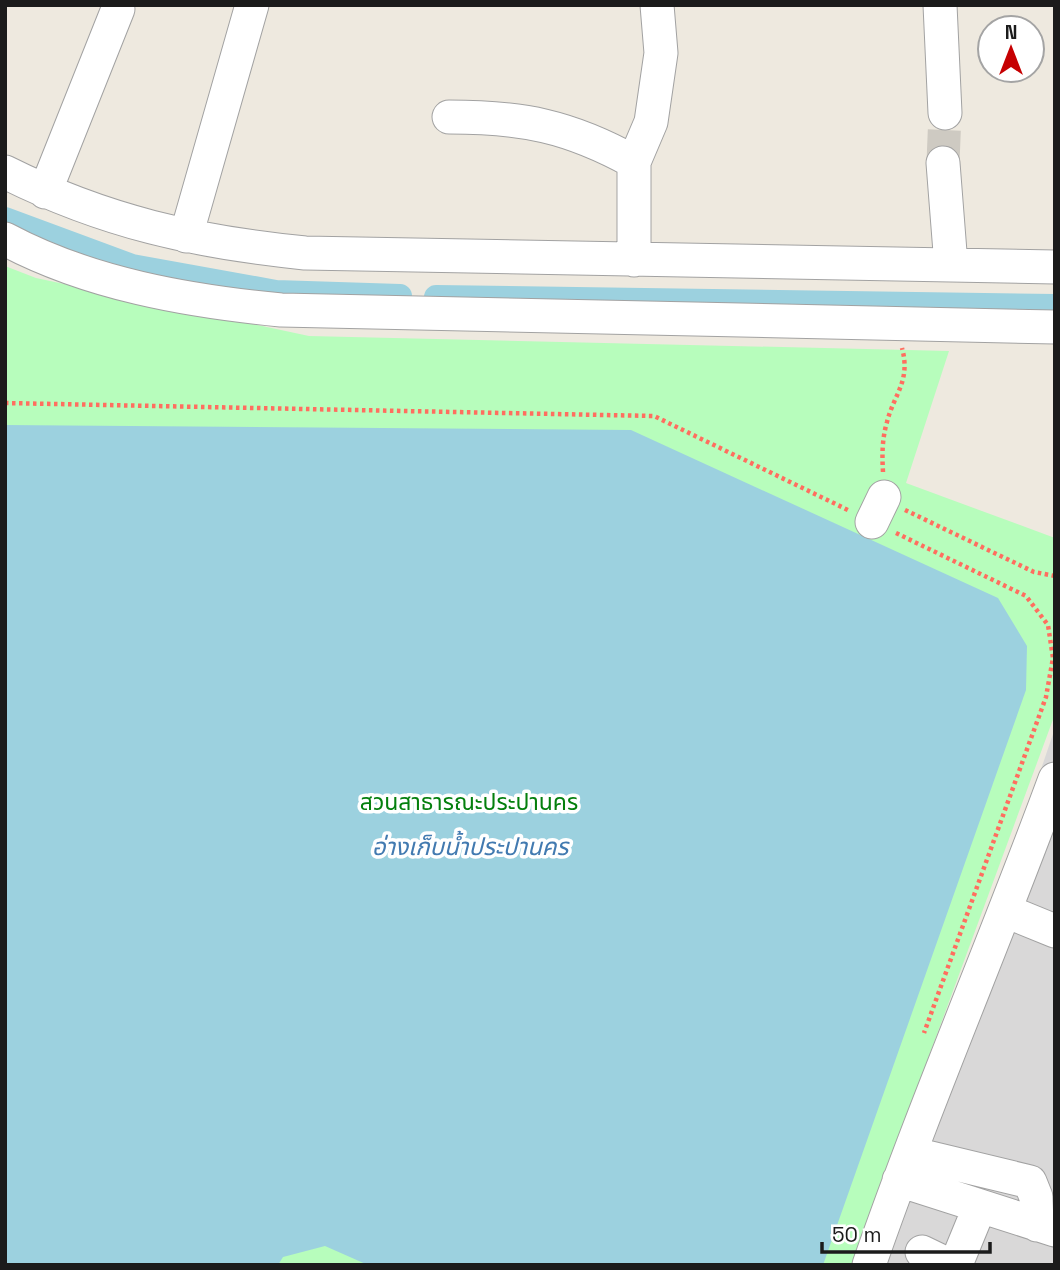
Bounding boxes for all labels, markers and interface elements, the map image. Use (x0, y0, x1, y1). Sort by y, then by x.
north arrow (976, 14, 1046, 84)
text: N (1005, 20, 1017, 45)
park label: สวนสาธารณะประปานคร (360, 787, 578, 817)
water label: อ่างเก็บน้ำประปานคร (372, 830, 571, 862)
scale bar (822, 1210, 990, 1254)
text: 50 m (832, 1221, 882, 1248)

